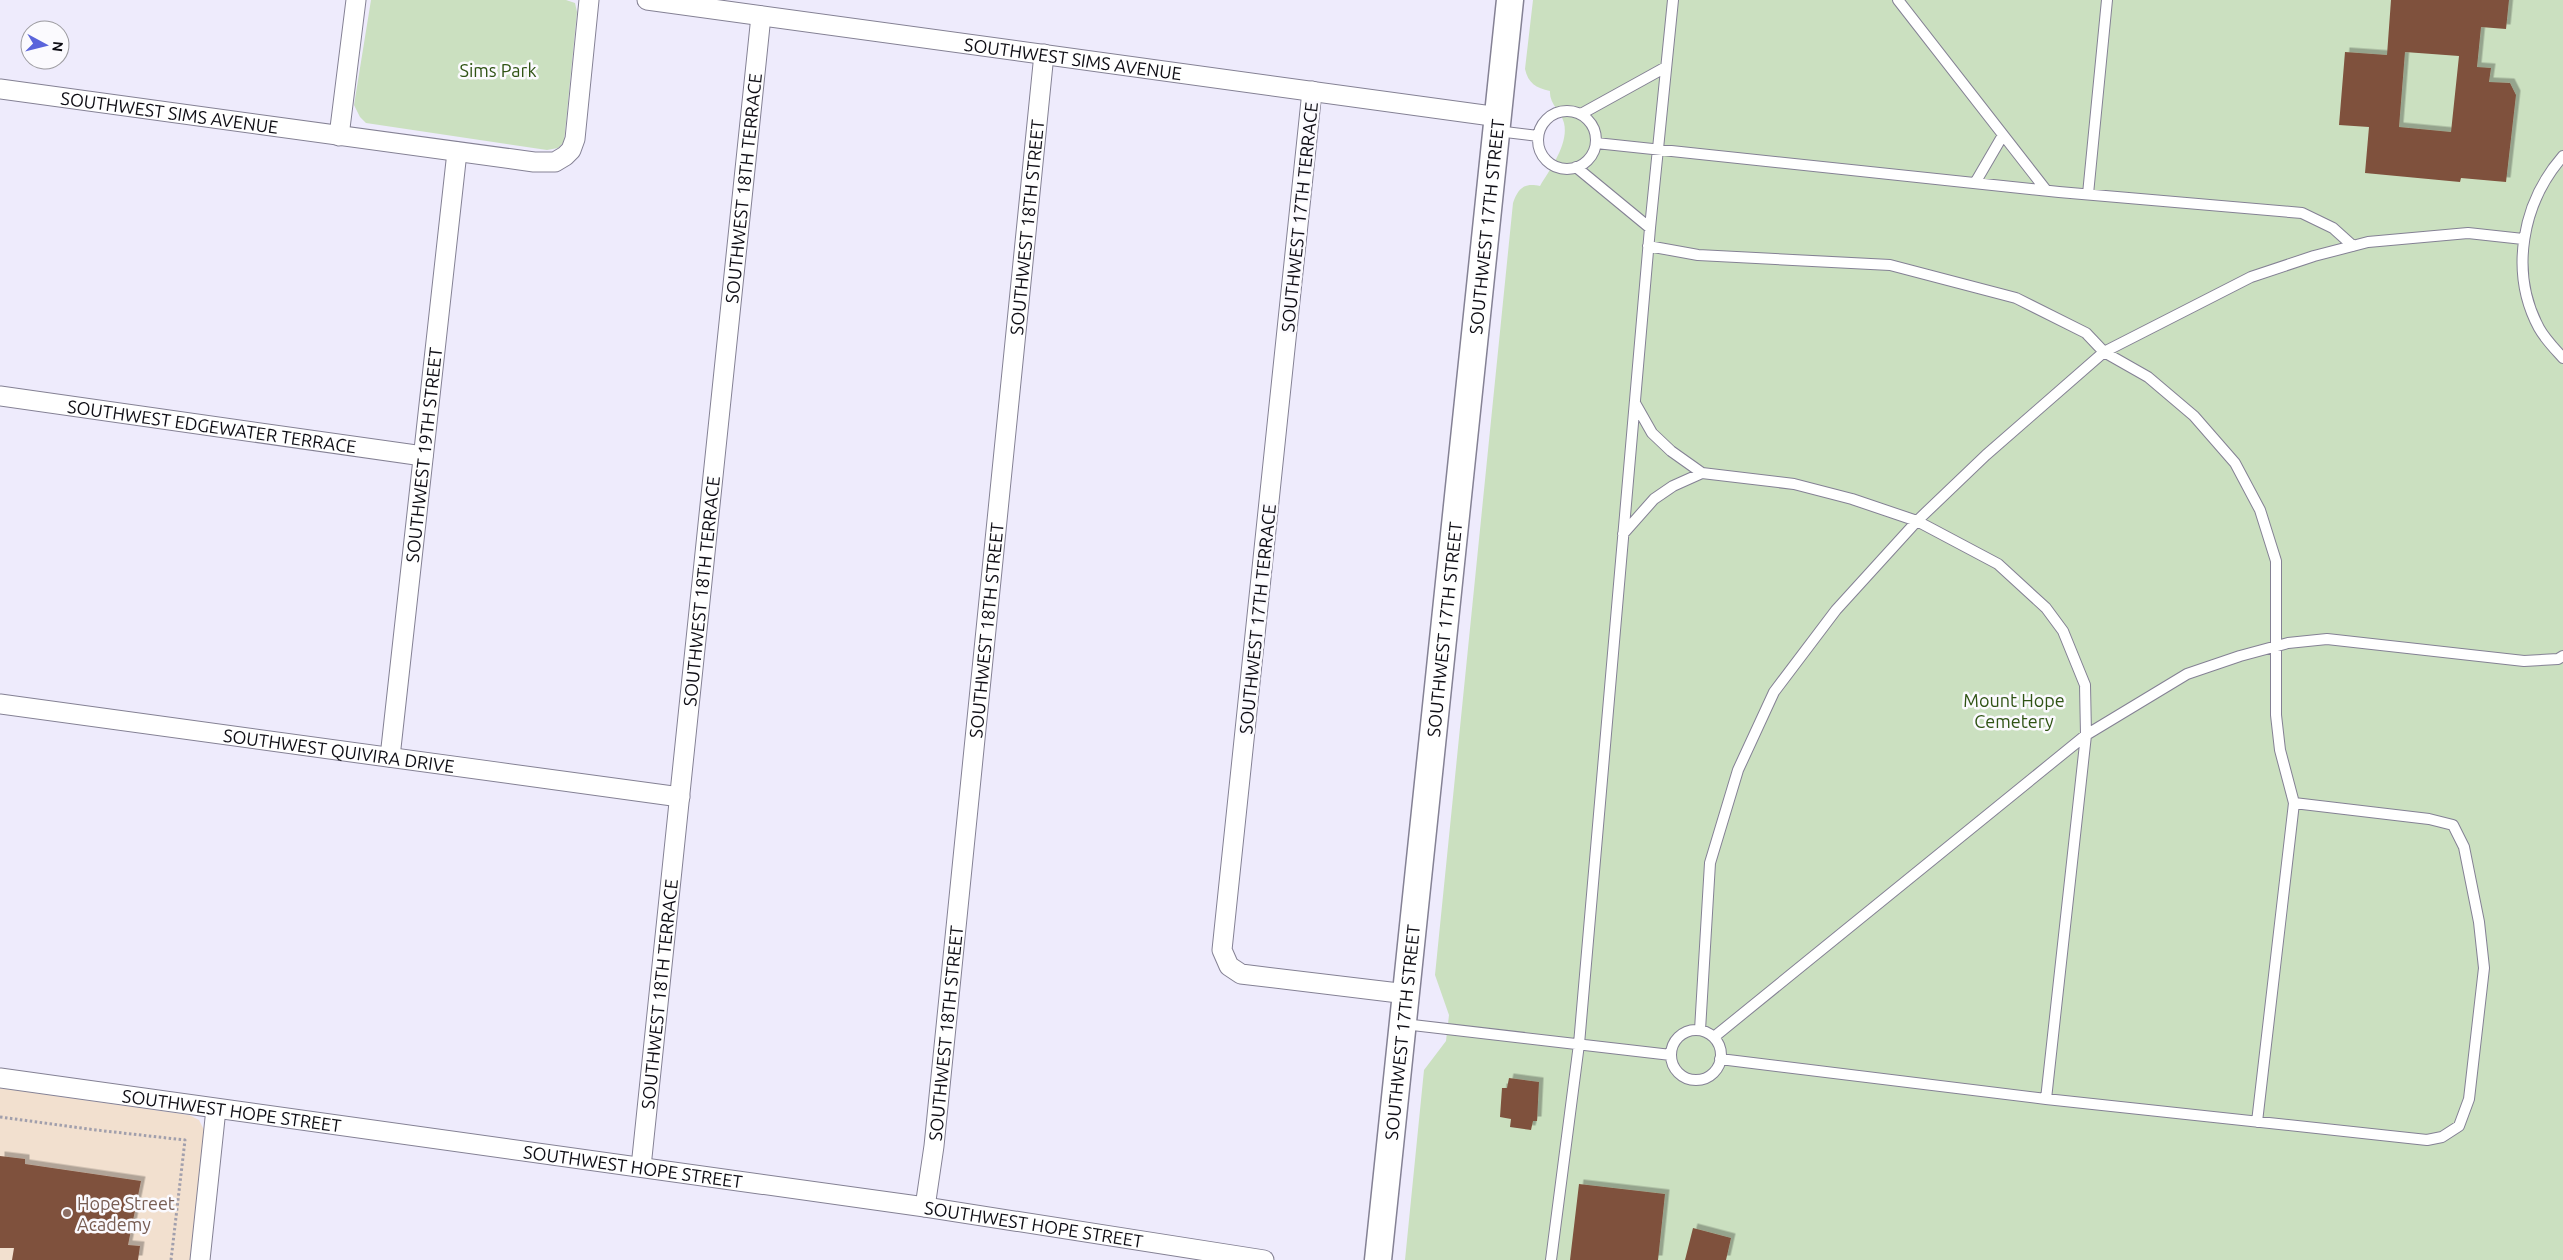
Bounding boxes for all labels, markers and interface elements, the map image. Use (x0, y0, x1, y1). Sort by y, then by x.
north arrow (20, 20, 70, 70)
street label: SOUTHWEST SIMS AVENUE (963, 34, 1183, 83)
text: N (49, 40, 66, 53)
park label: Sims Park (459, 60, 537, 80)
street label: SOUTHWEST 18TH TERRACE (721, 72, 765, 304)
street label: SOUTHWEST SIMS AVENUE (59, 87, 279, 137)
street label: SOUTHWEST 17TH TERRACE (1277, 101, 1321, 333)
street label: SOUTHWEST 17TH STREET (1465, 118, 1507, 335)
street label: SOUTHWEST 18TH STREET (1006, 119, 1047, 336)
street label: SOUTHWEST 19TH STREET (402, 346, 445, 564)
street label: SOUTHWEST EDGEWATER TERRACE (66, 396, 358, 456)
street label: SOUTHWEST 18TH TERRACE (679, 475, 723, 707)
street label: SOUTHWEST 17TH TERRACE (1235, 503, 1279, 735)
street label: SOUTHWEST 17TH STREET (1423, 521, 1465, 738)
street label: SOUTHWEST 18TH STREET (965, 522, 1007, 739)
park label: Mount Hope Cemetery (1963, 690, 2065, 731)
street label: SOUTHWEST QUIVIRA DRIVE (222, 725, 456, 776)
street label: SOUTHWEST 18TH TERRACE (637, 878, 681, 1110)
street label: SOUTHWEST 17TH STREET (1381, 924, 1423, 1141)
street label: SOUTHWEST 18TH STREET (925, 925, 966, 1142)
street label: SOUTHWEST HOPE STREET (121, 1085, 343, 1135)
street label: SOUTHWEST HOPE STREET (522, 1141, 744, 1191)
place label: Hope Street Academy (77, 1193, 175, 1234)
street label: SOUTHWEST HOPE STREET (923, 1197, 1144, 1251)
marker: Hope Street Academy (61, 1207, 73, 1219)

